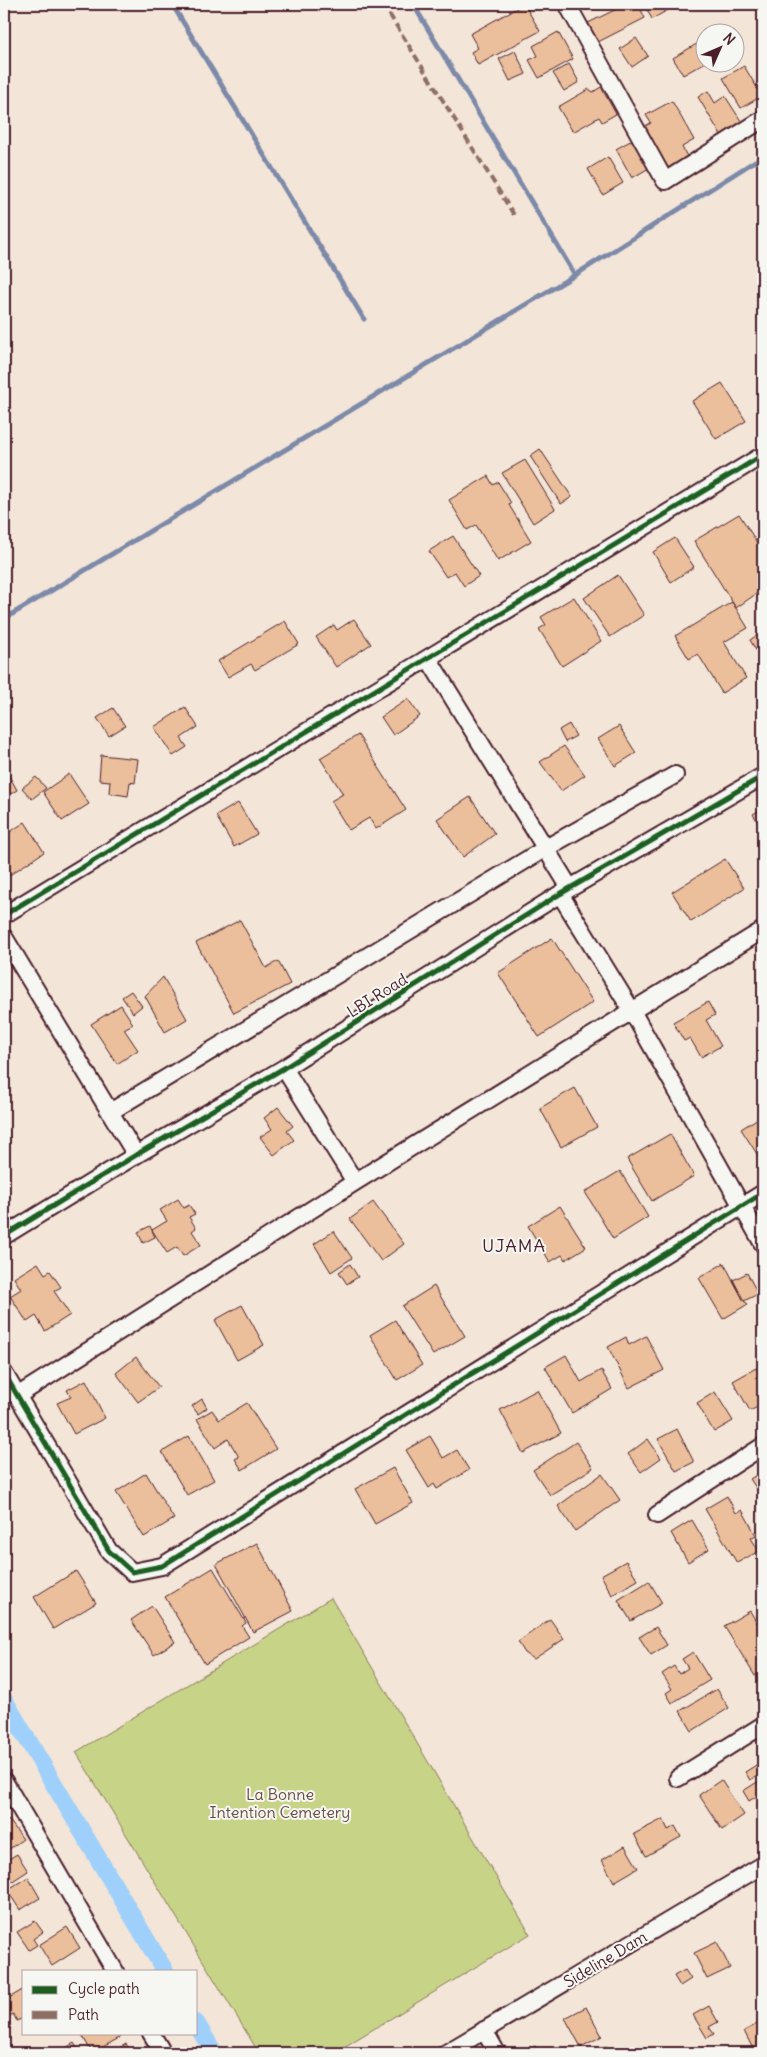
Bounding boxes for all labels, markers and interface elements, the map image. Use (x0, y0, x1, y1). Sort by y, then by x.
north arrow (694, 22, 744, 72)
text: N (719, 29, 739, 49)
street label: LBI Road (343, 969, 411, 1021)
district label: UJAMA (482, 1234, 546, 1257)
park label: La Bonne Intention Cemetery (210, 1784, 350, 1822)
street label: Sideline Dam (560, 1926, 650, 1992)
legend (22, 1970, 198, 2034)
text: Cycle path (68, 1979, 140, 1998)
text: Path (68, 2005, 99, 2024)

